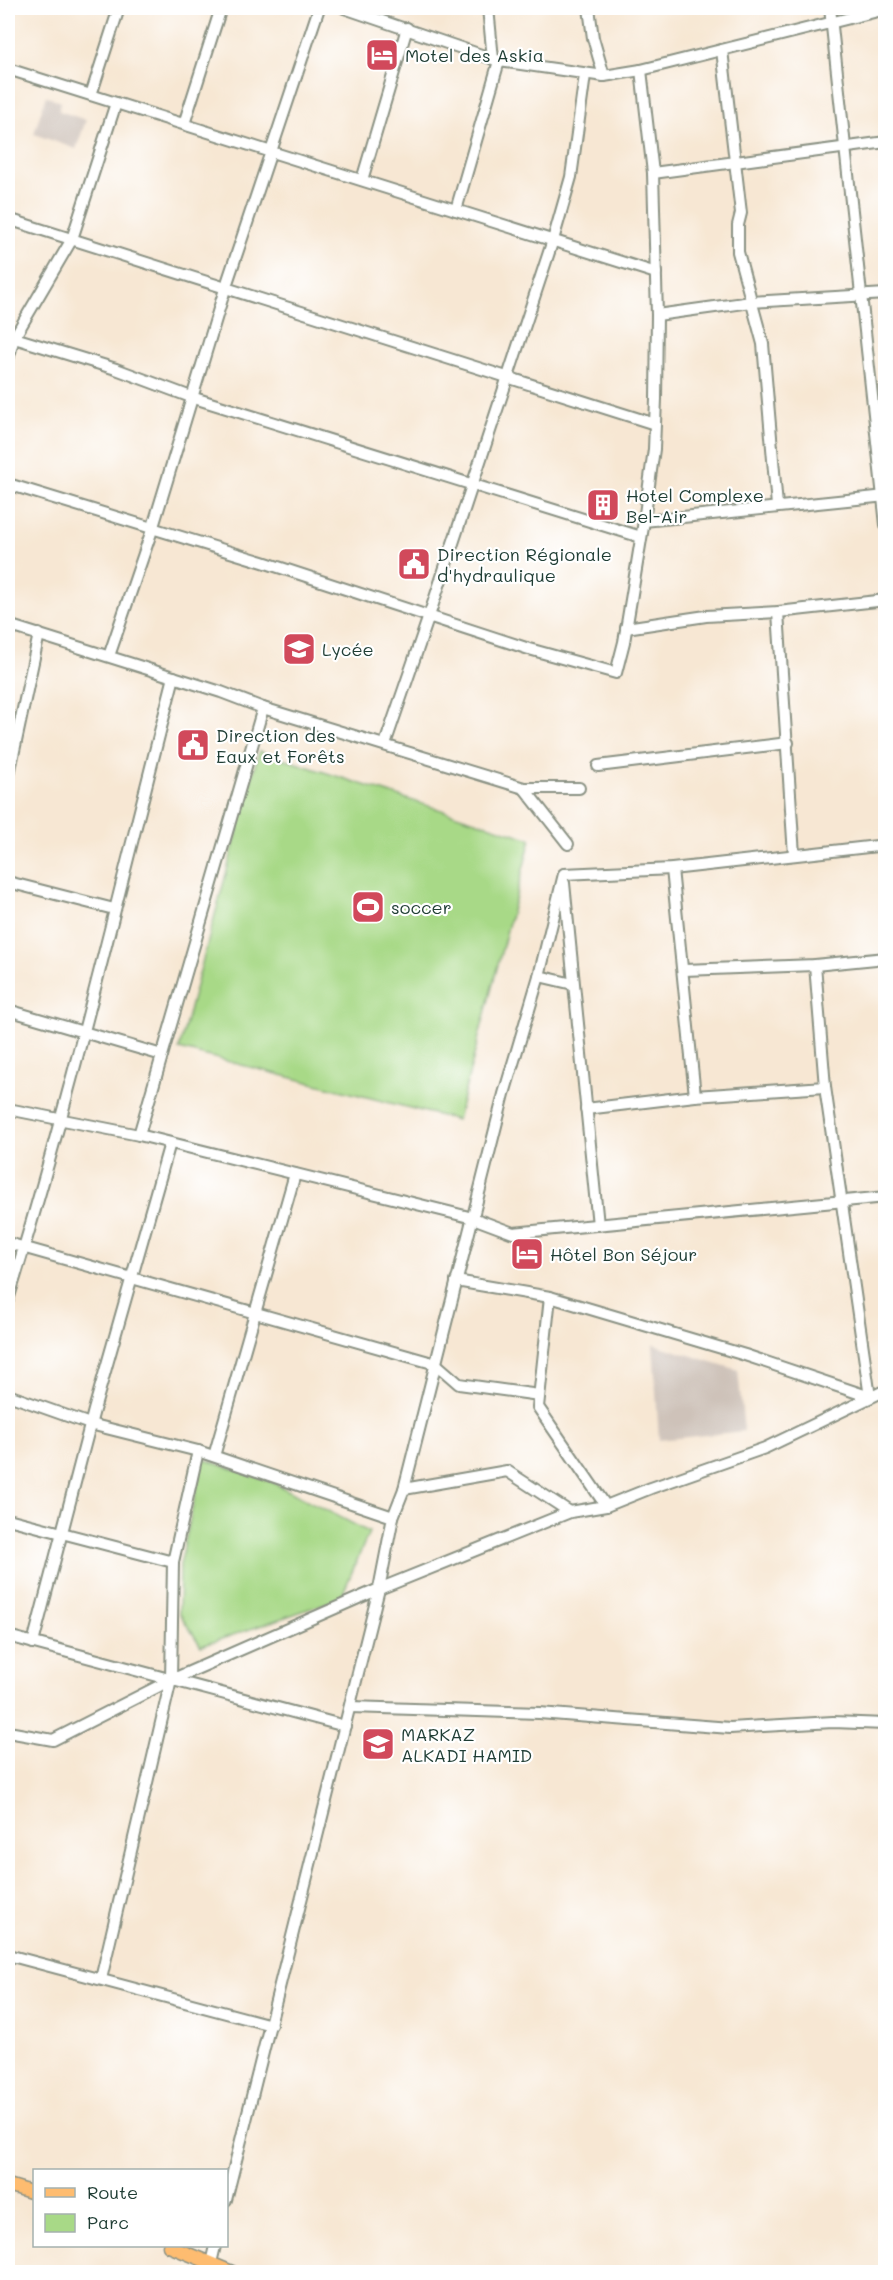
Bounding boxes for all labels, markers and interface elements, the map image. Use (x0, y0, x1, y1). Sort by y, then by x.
hotel icon: Motel des Askia (364, 37, 400, 73)
place label: Motel des Askia (405, 43, 544, 67)
place label: Hotel Complexe Bel-Air (626, 483, 764, 528)
building icon: Hotel Complexe Bel-Air (585, 487, 621, 523)
place label: Direction Régionale d'hydraulique (437, 542, 612, 587)
public building icon: Direction Régionale d'hydraulique (396, 546, 432, 582)
school or university icon: Lycée (281, 631, 317, 667)
place label: Lycée (322, 637, 374, 661)
place label: Direction des Eaux et Forêts (216, 723, 345, 768)
public building icon: Direction des Eaux et Forêts (175, 727, 211, 763)
sports icon: soccer (350, 889, 386, 925)
place label: soccer (391, 895, 452, 919)
hotel icon: Hôtel Bon Séjour (509, 1236, 545, 1272)
place label: Hôtel Bon Séjour (550, 1242, 697, 1266)
place label: MARKAZ ALKADI HAMID (401, 1722, 532, 1767)
school or university icon: MARKAZ ALKADI HAMID (360, 1726, 396, 1762)
legend (33, 2169, 228, 2247)
text: Route (87, 2180, 138, 2204)
text: Parc (87, 2210, 129, 2234)

